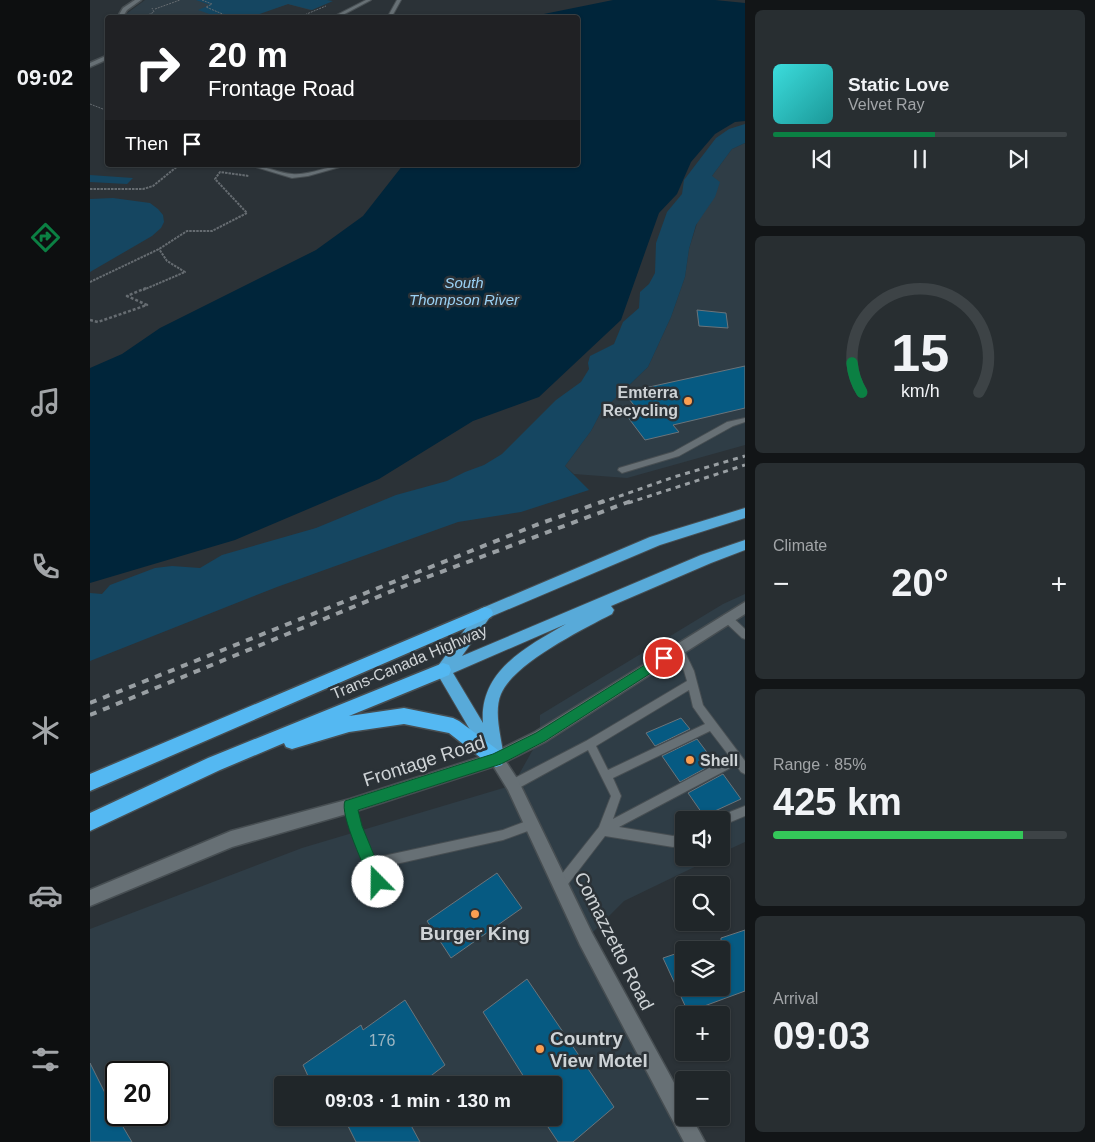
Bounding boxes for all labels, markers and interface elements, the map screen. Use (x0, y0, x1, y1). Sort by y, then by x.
icon: right (125, 35, 190, 100)
text: 20 m (208, 35, 288, 74)
text: 09:02 (17, 65, 73, 90)
text: Static Love (848, 74, 949, 95)
text: Frontage Road (208, 76, 355, 101)
text: Velvet Ray (848, 96, 924, 113)
icon: arrive (178, 130, 206, 158)
text: Then (125, 133, 168, 154)
icon: previous (808, 145, 836, 173)
icon: pause (906, 145, 934, 173)
icon: next (1004, 145, 1032, 173)
icon: directions (28, 220, 63, 255)
water label: South Thompson River (409, 274, 520, 308)
text: 15 (891, 324, 949, 382)
text: km/h (901, 381, 939, 401)
place label: Emterra Recycling (602, 384, 678, 419)
icon: music (28, 385, 63, 420)
marker: Emterra Recycling (682, 395, 694, 407)
text: Climate (773, 537, 827, 554)
icon: phone (28, 549, 63, 584)
text: 20° (891, 562, 949, 604)
text: − (773, 568, 789, 599)
text: + (1051, 568, 1067, 599)
street label: Trans-Canada Highway (329, 621, 489, 703)
pin (643, 637, 685, 679)
icon: arrive (650, 644, 678, 672)
icon: climate (28, 713, 63, 748)
street label: Frontage Road (360, 731, 488, 791)
place label: Shell (700, 752, 738, 769)
marker: Shell (684, 754, 696, 766)
text: Range · 85% (773, 756, 866, 773)
text: 425 km (773, 781, 902, 823)
map controls (675, 811, 730, 1126)
button: sound (675, 811, 730, 866)
position arrow (351, 855, 403, 907)
street label: Comazzetto Road (570, 868, 658, 1014)
button: search (675, 876, 730, 931)
icon: car (28, 878, 63, 913)
marker: Burger King (469, 908, 481, 920)
place label: Burger King (420, 923, 530, 944)
button: layers (675, 941, 730, 996)
text: Arrival (773, 990, 818, 1007)
button: + (675, 1006, 730, 1061)
text: 09:03 (773, 1015, 870, 1057)
place label: Country View Motel (550, 1028, 648, 1071)
house number: 176 (369, 1032, 395, 1049)
icon: filters (28, 1042, 63, 1077)
marker: Country View Motel (534, 1043, 546, 1055)
speed limit sign: 20 (105, 1061, 170, 1126)
button: − (675, 1071, 730, 1126)
text: 09:03 · 1 min · 130 m (325, 1090, 511, 1111)

